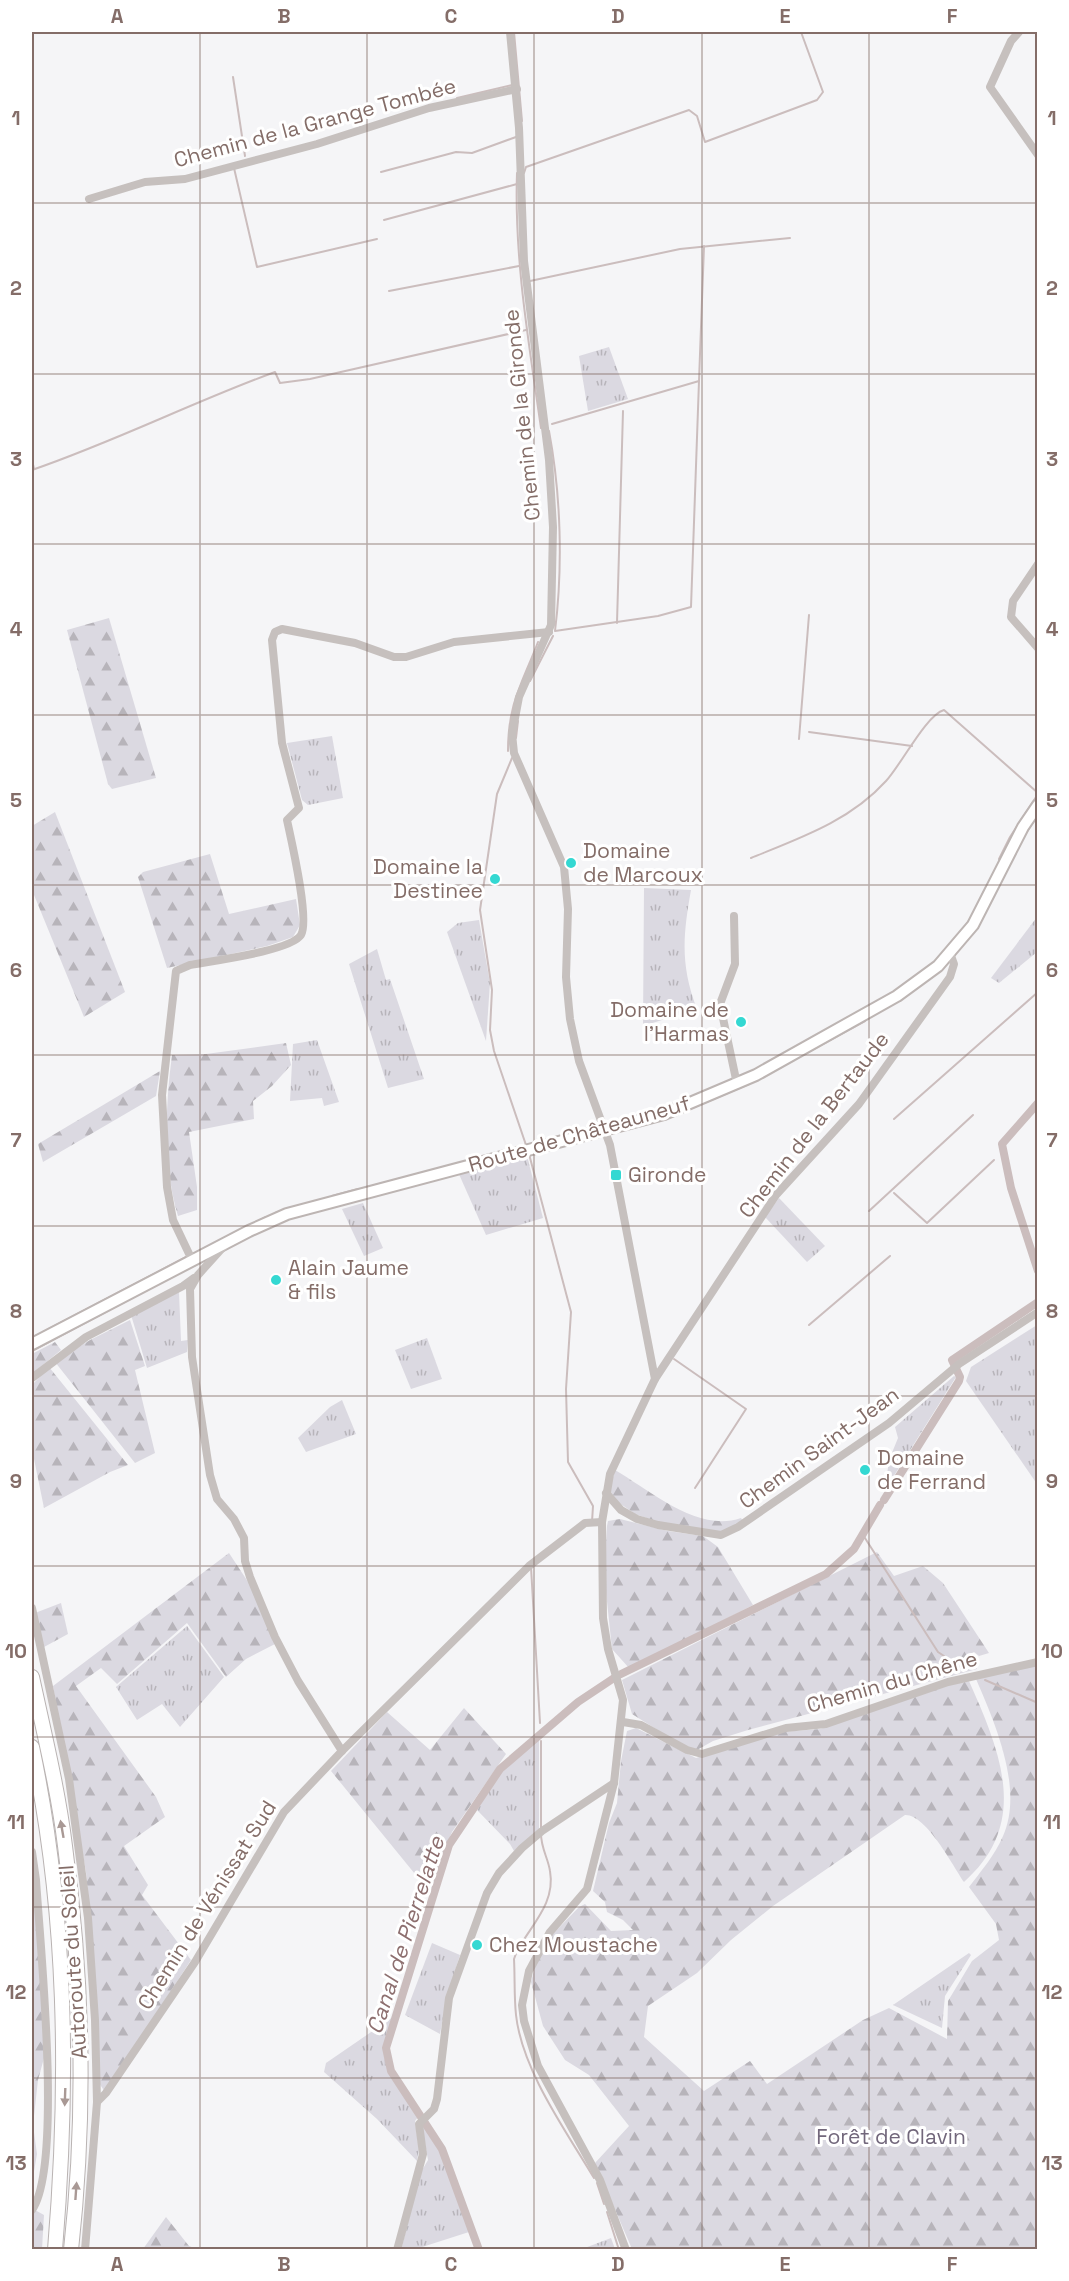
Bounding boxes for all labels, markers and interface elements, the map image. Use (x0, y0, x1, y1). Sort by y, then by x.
text: A (111, 3, 124, 29)
text: B (277, 3, 291, 29)
text: C (445, 3, 458, 29)
text: D (611, 3, 625, 29)
text: E (779, 3, 791, 29)
text: F (947, 3, 958, 29)
street label: Chemin de la Grange Tombée (171, 72, 459, 173)
text: 1 (11, 105, 21, 131)
text: 1 (1047, 105, 1057, 131)
text: 2 (10, 275, 22, 301)
text: 2 (1046, 275, 1058, 301)
street label: Chemin de la Gironde (497, 308, 546, 522)
text: 3 (10, 446, 22, 472)
text: 3 (1046, 446, 1058, 472)
text: 4 (10, 616, 23, 642)
text: 4 (1046, 616, 1059, 642)
text: 5 (10, 787, 22, 813)
text: 5 (1046, 787, 1058, 813)
place label: Domaine de Marcoux (583, 837, 703, 888)
place label: Domaine la Destinee (373, 853, 483, 904)
marker: Domaine de Marcoux (564, 856, 578, 870)
marker: Domaine la Destinee (488, 872, 502, 886)
text: 6 (10, 957, 22, 983)
text: 6 (1046, 957, 1058, 983)
place label: Domaine de l'Harmas (610, 996, 729, 1047)
marker: Domaine de l'Harmas (734, 1015, 748, 1029)
street label: Chemin de la Bertaude (733, 1026, 895, 1223)
street label: Route de Châteauneuf (465, 1089, 693, 1178)
text: 7 (10, 1127, 22, 1153)
text: 7 (1046, 1127, 1058, 1153)
place label: Gironde (628, 1161, 706, 1188)
marker: Gironde (609, 1168, 623, 1182)
place label: Alain Jaume & fils (288, 1254, 409, 1305)
marker: Alain Jaume & fils (269, 1273, 283, 1287)
text: 8 (10, 1298, 22, 1324)
text: 8 (1046, 1298, 1058, 1324)
street label: Chemin Saint-Jean (733, 1381, 904, 1515)
place label: Domaine de Ferrand (877, 1444, 986, 1495)
marker: Domaine de Ferrand (858, 1463, 872, 1477)
text: 9 (10, 1468, 22, 1494)
text: 9 (1046, 1468, 1058, 1494)
text: 10 (5, 1638, 27, 1664)
text: 10 (1041, 1638, 1063, 1664)
street label: Chemin du Chêne (803, 1644, 980, 1719)
street label: Chemin de Vénissat Sud (131, 1795, 282, 2014)
text: 11 (7, 1809, 25, 1835)
text: 11 (1043, 1809, 1061, 1835)
one-way arrow (57, 1820, 66, 1839)
water label: Canal de Pierrelatte (360, 1832, 450, 2037)
street label: Autoroute du Soleil (52, 1864, 93, 2060)
place label: Chez Moustache (489, 1931, 658, 1958)
marker: Chez Moustache (470, 1938, 484, 1952)
text: 12 (6, 1979, 27, 2005)
text: 12 (1042, 1979, 1063, 2005)
one-way arrow (60, 2088, 69, 2107)
park label: Forêt de Clavin (816, 2123, 966, 2150)
text: 13 (5, 2150, 27, 2176)
text: 13 (1041, 2150, 1063, 2176)
one-way arrow (72, 2182, 81, 2201)
text: A (111, 2251, 124, 2277)
text: B (277, 2251, 291, 2277)
text: C (445, 2251, 458, 2277)
text: D (611, 2251, 625, 2277)
text: E (779, 2251, 791, 2277)
text: F (947, 2251, 958, 2277)

